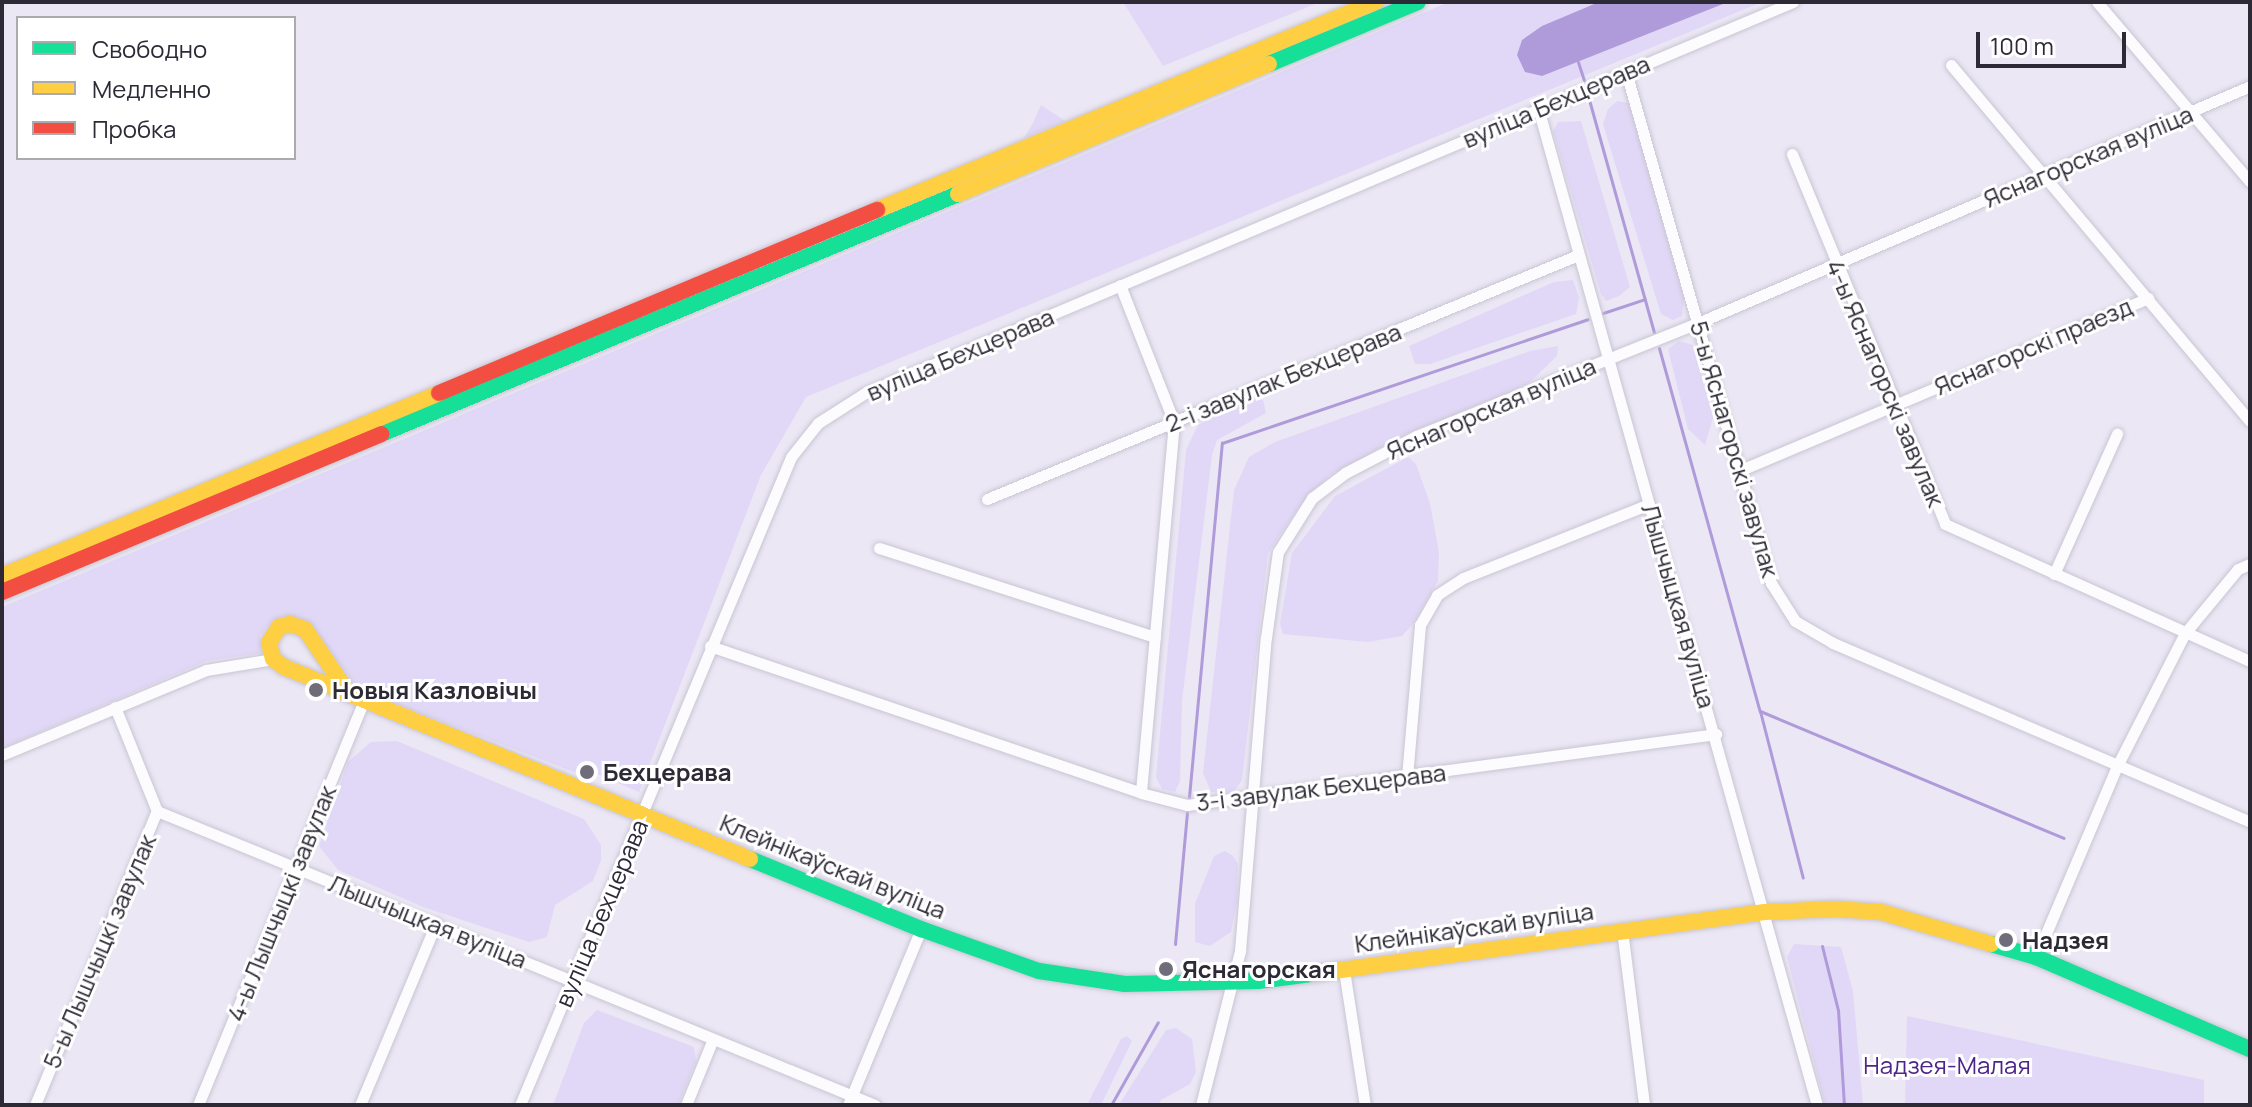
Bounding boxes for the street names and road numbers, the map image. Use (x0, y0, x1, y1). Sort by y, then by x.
street label: вуліца Бехцерава (1458, 49, 1654, 153)
street label: Яснагорская вуліца (1979, 99, 2197, 213)
street label: 4-ы Яснагорскі завулак (1821, 255, 1951, 511)
street label: Яснагорскі праезд (1930, 291, 2136, 401)
street label: вуліца Бехцерава (862, 302, 1058, 406)
street label: 2-і завулак Бехцерава (1161, 316, 1405, 438)
street label: 5-ы Яснагорскі завулак (1685, 318, 1785, 580)
street label: Яснагорская вуліца (1382, 351, 1600, 465)
street label: Лышчыцкая вуліца (1636, 501, 1722, 711)
street label: 3-і завулак Бехцерава (1194, 757, 1448, 817)
street label: 4-ы Лышчыцкі завулак (220, 781, 342, 1025)
street label: Клейнікаўскай вуліца (716, 808, 950, 924)
street label: вуліца Бехцерава (549, 815, 653, 1011)
street label: 5-ы Лышчыцкі завулак (37, 830, 161, 1072)
street label: Лышчыцкая вуліца (325, 868, 531, 974)
street label: Клейнікаўскай вуліца (1353, 896, 1595, 958)

